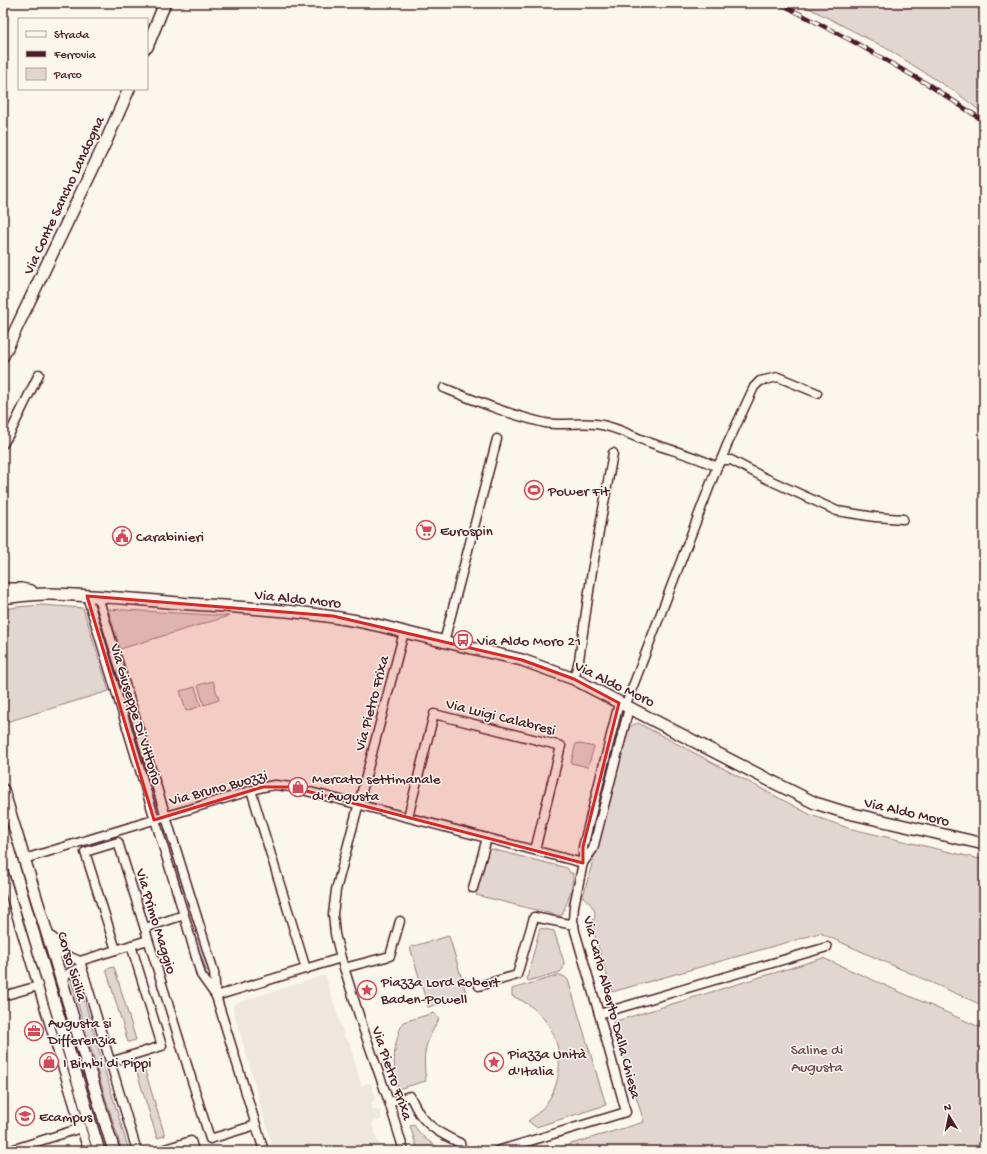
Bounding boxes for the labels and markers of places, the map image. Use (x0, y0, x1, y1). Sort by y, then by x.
sports icon: Power Fit (523, 479, 545, 501)
place label: Power Fit (547, 483, 611, 501)
supermarket icon: Eurospin (415, 519, 437, 541)
place label: Eurospin (440, 523, 493, 541)
public building icon: Carabinieri (111, 525, 133, 547)
place label: Carabinieri (136, 529, 204, 547)
bus stop icon: Via Aldo Moro 21 (452, 629, 474, 651)
place label: Via Aldo Moro 21 (476, 633, 581, 651)
place label: Mercato settimanale di Augusta (312, 771, 441, 806)
shop icon: Mercato settimanale di Augusta (287, 776, 309, 798)
place label: Piazza Lord Robert Baden-Powell (380, 974, 502, 1009)
place icon: Piazza Lord Robert Baden-Powell (356, 979, 378, 1001)
place label: Augusta si Differenzia (47, 1015, 117, 1050)
office icon: Augusta si Differenzia (23, 1020, 45, 1042)
place label: Piazza Unità d'Italia (507, 1046, 587, 1081)
shop icon: I Bimbi di Pippi (38, 1051, 60, 1073)
place icon: Piazza Unità d'Italia (483, 1051, 505, 1073)
place label: I Bimbi di Pippi (63, 1055, 152, 1073)
school or university icon: Ecampus (14, 1105, 36, 1127)
place label: Ecampus (39, 1109, 93, 1127)

